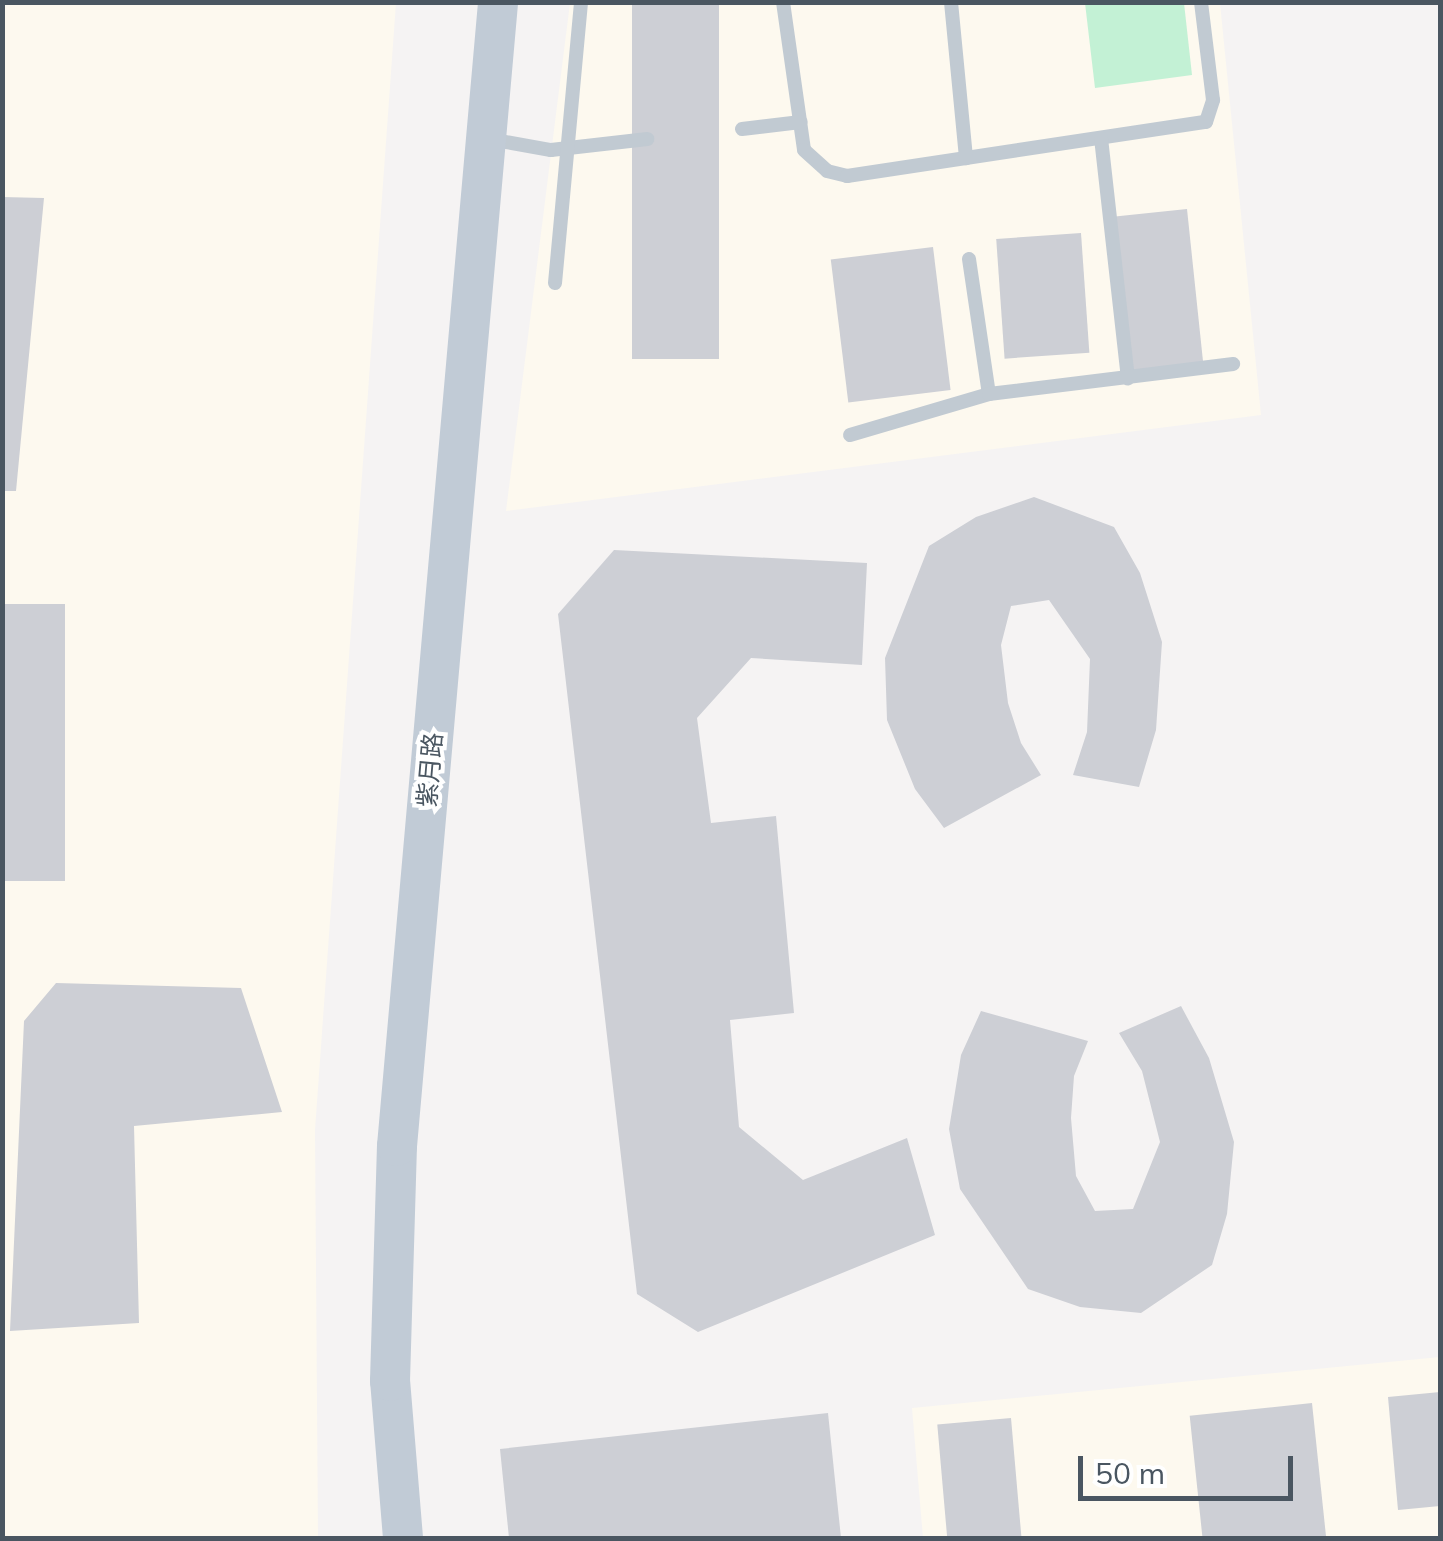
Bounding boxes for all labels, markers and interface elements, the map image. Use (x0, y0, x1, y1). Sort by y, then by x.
street label: 紫月路 (412, 731, 448, 809)
scale bar (1083, 1436, 1298, 1498)
text: 50 m (1095, 1454, 1165, 1492)

